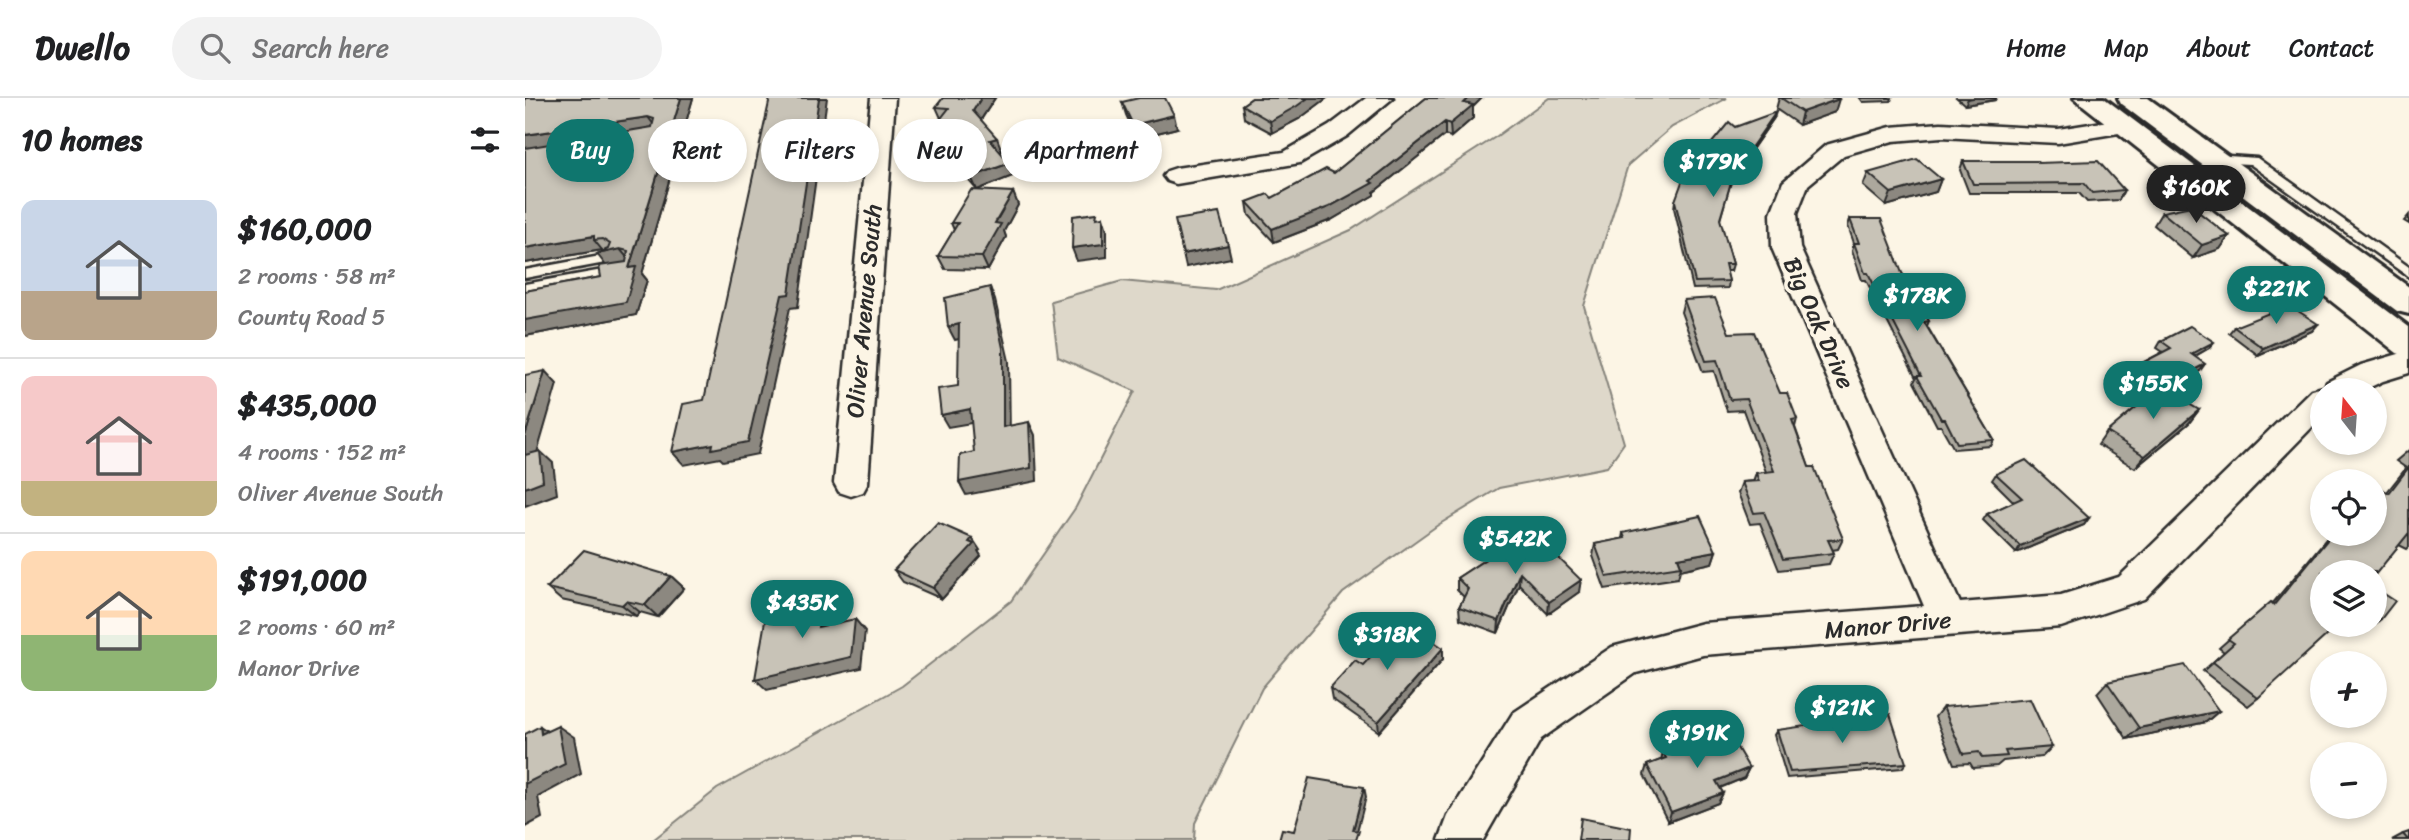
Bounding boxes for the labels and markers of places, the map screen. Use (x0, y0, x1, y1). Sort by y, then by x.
pin: $179K (1664, 140, 1762, 199)
pin: $160K (2147, 166, 2245, 225)
pin: $221K (2227, 266, 2325, 326)
pin: $178K (1868, 274, 1966, 333)
pin: $155K (2104, 362, 2202, 421)
pin: $542K (1466, 517, 1564, 576)
pin: $435K (753, 580, 851, 640)
pin: $318K (1338, 612, 1436, 672)
pin: $121K (1793, 686, 1891, 745)
pin: $191K (1648, 710, 1746, 770)

